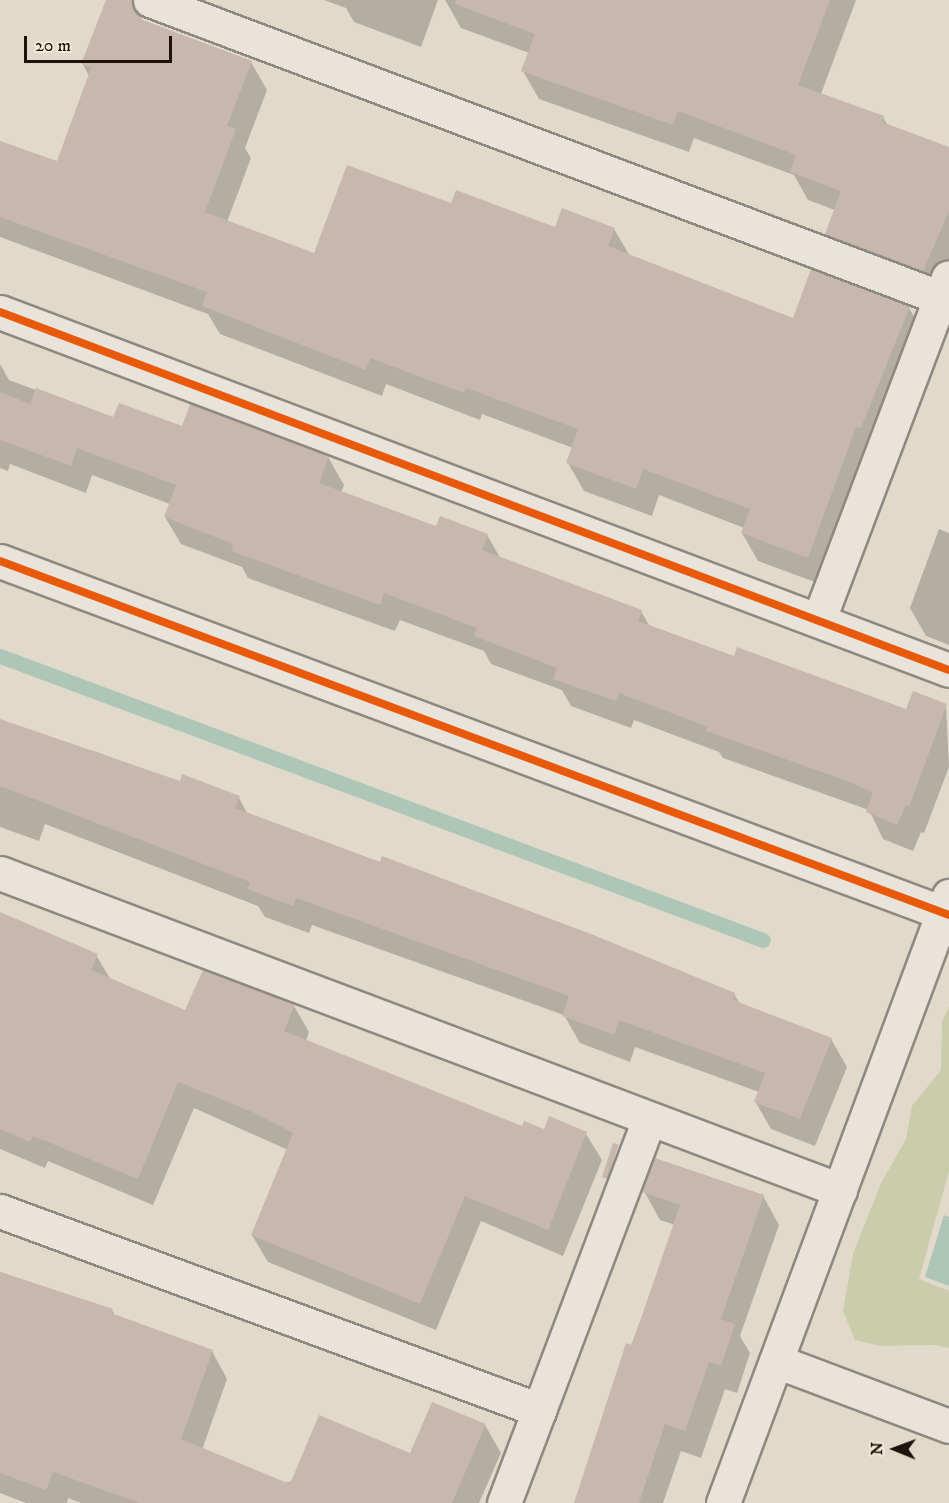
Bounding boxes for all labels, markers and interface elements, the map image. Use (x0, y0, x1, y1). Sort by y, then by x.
scale bar (27, 24, 176, 62)
text: 20 m (35, 35, 71, 57)
north arrow (865, 1419, 925, 1479)
text: N (867, 1442, 887, 1455)

